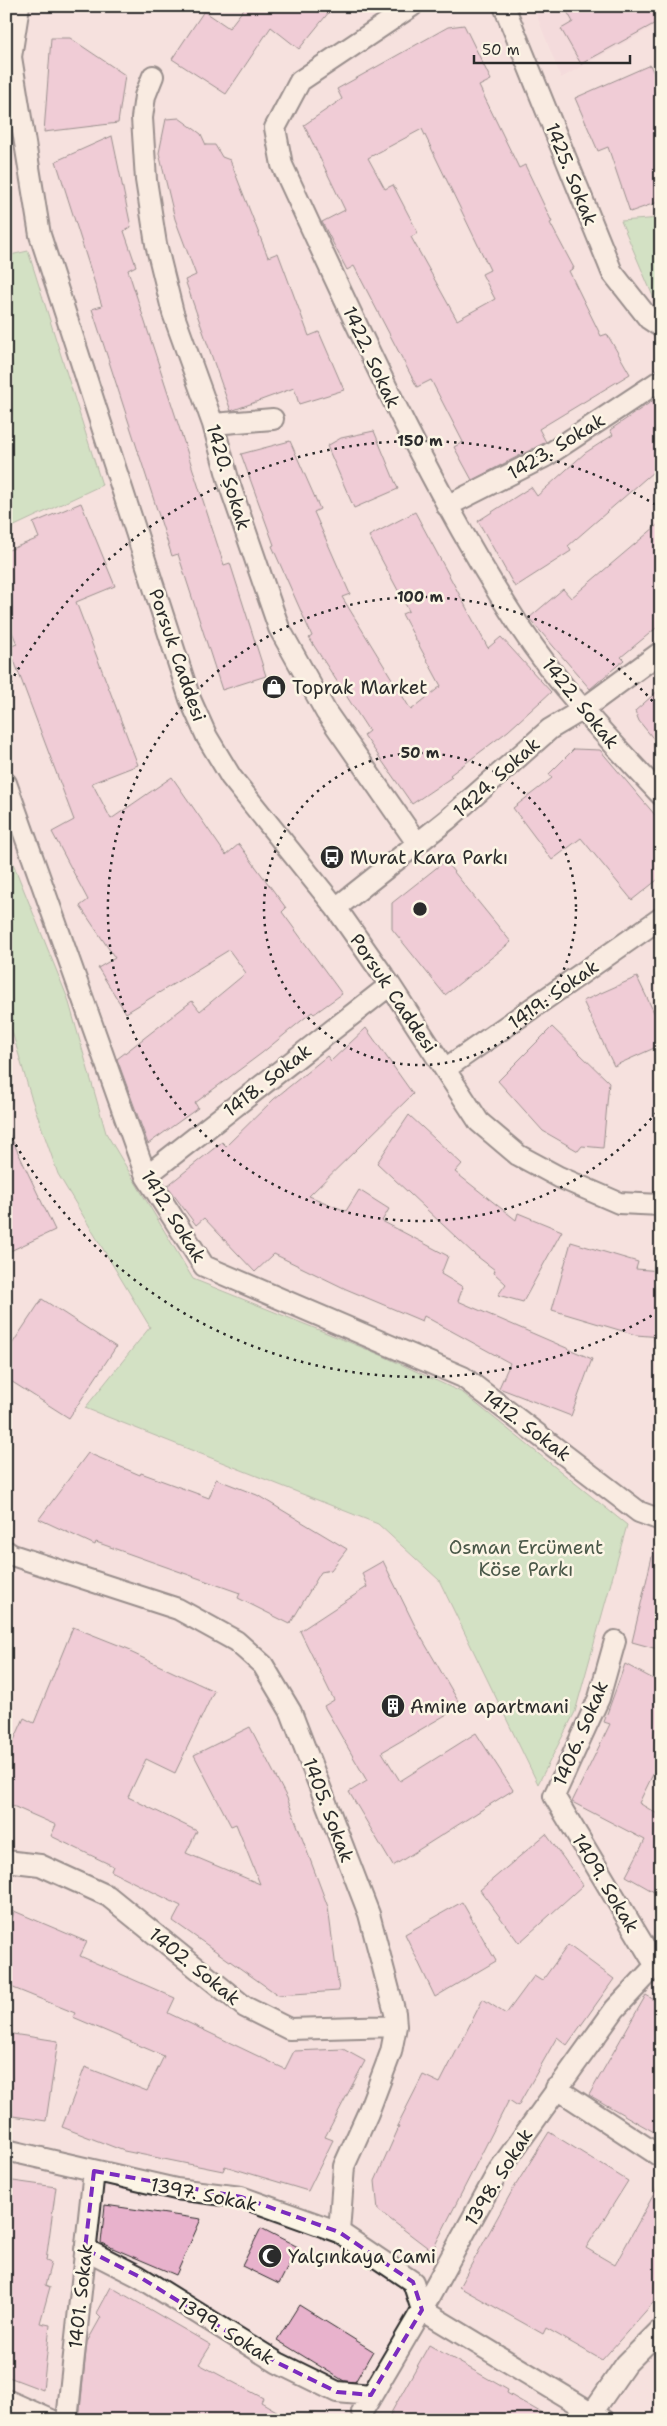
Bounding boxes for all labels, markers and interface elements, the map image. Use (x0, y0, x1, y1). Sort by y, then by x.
scale bar (474, 32, 631, 64)
text: 50 m (482, 40, 520, 60)
street label: 1425. Sokak (540, 119, 604, 229)
street label: 1422. Sokak (337, 302, 406, 412)
street label: 1423. Sokak (503, 407, 610, 485)
street label: 1420. Sokak (201, 421, 257, 533)
text: 150 m (397, 431, 443, 451)
street label: Porsuk Caddesi (143, 585, 212, 725)
text: 100 m (397, 587, 443, 607)
street label: 1422. Sokak (536, 653, 625, 754)
shop icon: Toprak Market (261, 674, 287, 700)
place label: Toprak Market (292, 675, 428, 700)
street label: 1424. Sokak (447, 732, 545, 823)
text: 50 m (401, 743, 440, 763)
bus stop icon: Murat Kara Parkı (319, 844, 345, 870)
place label: Murat Kara Parkı (350, 845, 508, 870)
centre of rings (411, 900, 429, 918)
street label: Porsuk Caddesi (344, 929, 443, 1058)
street label: 1419. Sokak (503, 954, 604, 1035)
street label: 1418. Sokak (218, 1038, 317, 1123)
street label: 1412. Sokak (135, 1165, 212, 1267)
street label: 1412. Sokak (477, 1384, 576, 1467)
park label: Osman Ercüment Köse Parkı (449, 1535, 603, 1582)
street label: 1406. Sokak (547, 1677, 614, 1790)
building icon: Amine apartmani (380, 1693, 406, 1719)
place label: Amine apartmani (410, 1694, 569, 1719)
street label: 1405. Sokak (297, 1754, 360, 1866)
street label: 1409. Sokak (566, 1829, 645, 1938)
street label: 1402. Sokak (144, 1922, 246, 2011)
street label: 1398. Sokak (459, 2124, 538, 2231)
street label: 1397. Sokak (148, 2172, 260, 2217)
street label: 1401. Sokak (63, 2242, 98, 2350)
mosque icon: Yalçınkaya Cami (257, 2243, 283, 2269)
place label: Yalçınkaya Cami (288, 2244, 436, 2269)
street label: 1399. Sokak (172, 2291, 279, 2370)

